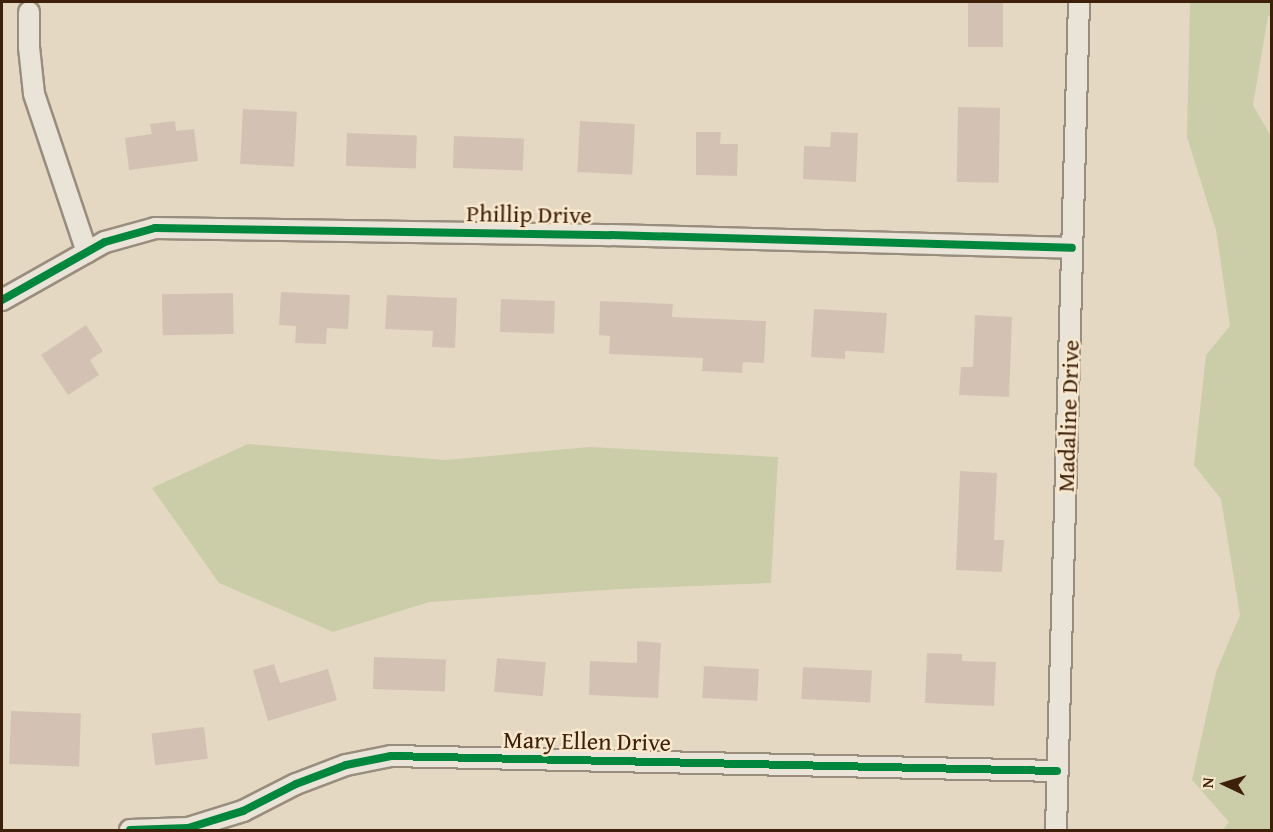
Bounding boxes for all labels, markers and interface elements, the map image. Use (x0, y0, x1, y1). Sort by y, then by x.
street label: Phillip Drive (466, 199, 592, 229)
street label: Madaline Drive (1051, 339, 1085, 493)
street label: Mary Ellen Drive (503, 725, 671, 757)
north arrow (1195, 754, 1255, 814)
text: N (1195, 777, 1219, 789)

